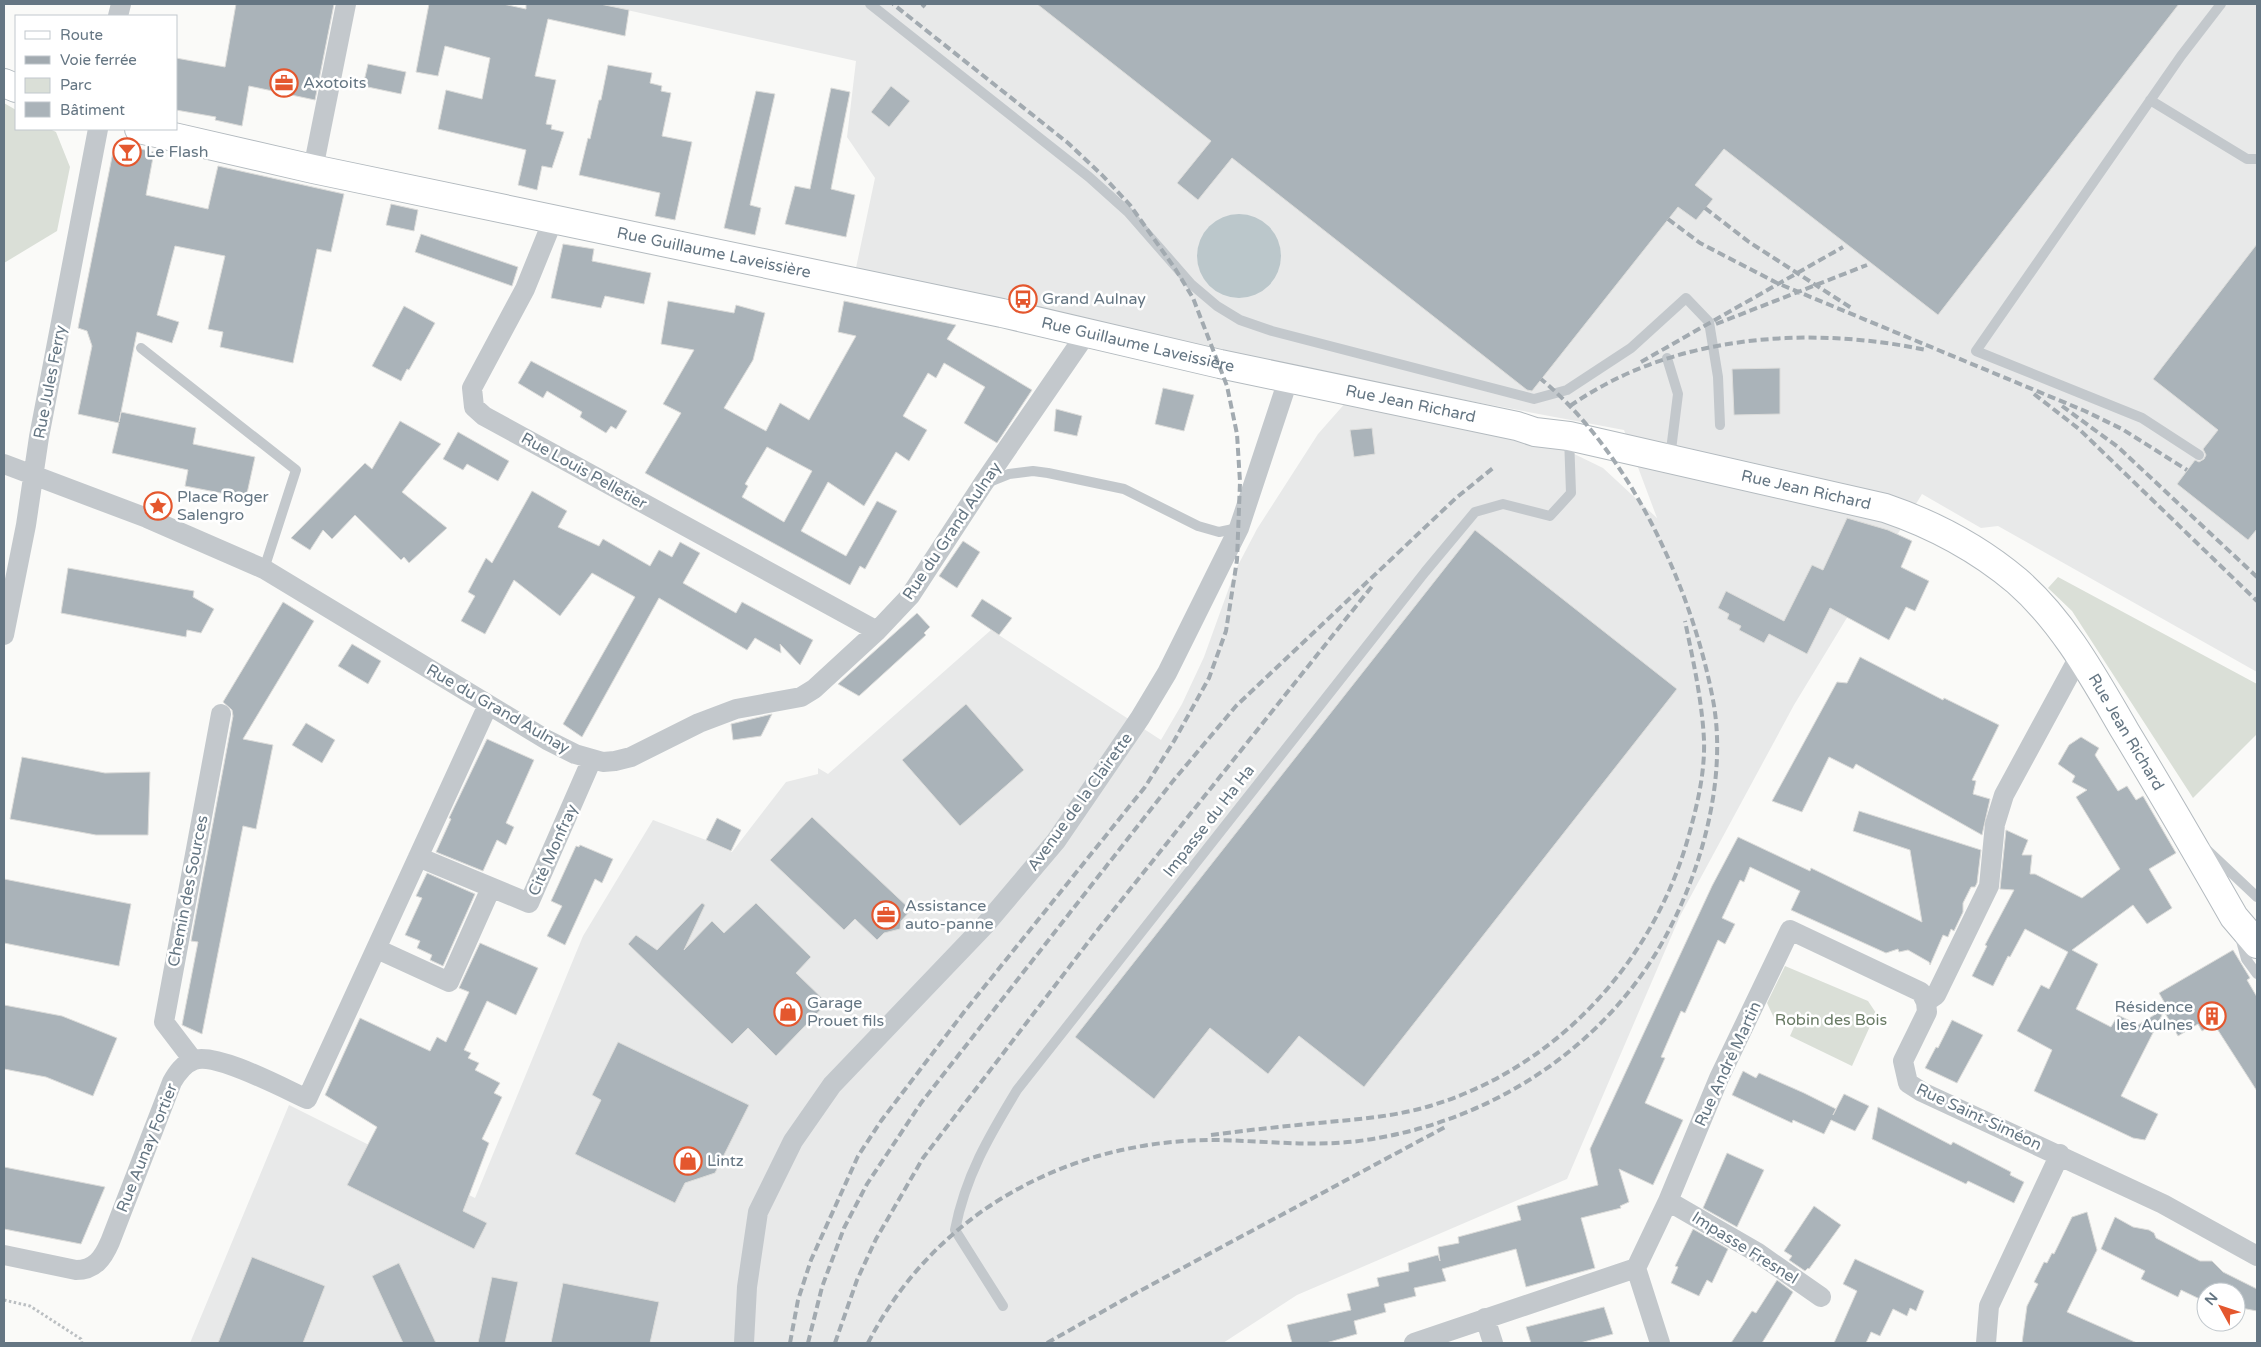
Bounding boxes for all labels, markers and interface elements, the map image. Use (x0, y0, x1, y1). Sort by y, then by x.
legend (15, 15, 178, 130)
text: Route (60, 26, 103, 44)
text: Voie ferrée (60, 51, 137, 69)
office icon: Axotoits (269, 68, 299, 98)
place label: Axotoits (303, 73, 367, 93)
text: Parc (60, 76, 92, 94)
text: Bâtiment (60, 101, 125, 119)
bar icon: Le Flash (112, 137, 142, 167)
place label: Le Flash (146, 142, 208, 162)
street label: Rue Guillaume Laveissière (615, 223, 813, 283)
bus stop icon: Grand Aulnay (1008, 284, 1038, 314)
place label: Grand Aulnay (1042, 289, 1146, 309)
street label: Rue Guillaume Laveissière (1039, 313, 1236, 377)
street label: Rue Jules Ferry (29, 323, 71, 441)
street label: Rue Jean Richard (1344, 380, 1477, 427)
street label: Rue Louis Pelletier (518, 428, 651, 514)
street label: Rue du Grand Aulnay (898, 458, 1006, 604)
street label: Rue Jean Richard (1739, 466, 1873, 514)
place label: Place Roger Salengro (177, 487, 270, 525)
place icon: Place Roger Salengro (143, 491, 173, 521)
street label: Rue du Grand Aulnay (423, 660, 574, 758)
street label: Rue Jean Richard (2084, 670, 2168, 794)
street label: Avenue de la Clairette (1023, 729, 1137, 875)
street label: Impasse du Ha Ha (1159, 761, 1259, 881)
street label: Cité Monfray (524, 801, 582, 899)
street label: Chemin des Sources (164, 814, 212, 968)
place label: Assistance auto-panne (905, 896, 994, 934)
office icon: Assistance auto-panne (871, 900, 901, 930)
place label: Garage Prouet fils (807, 993, 884, 1031)
shop icon: Garage Prouet fils (773, 997, 803, 1027)
place label: Résidence les Aulnes (2114, 997, 2193, 1035)
street label: Rue André Martin (1690, 998, 1766, 1130)
building icon: Résidence les Aulnes (2197, 1001, 2227, 1031)
park label: Robin des Bois (1775, 1010, 1887, 1030)
street label: Rue Saint-Siméon (1913, 1079, 2045, 1155)
street label: Rue Aunay Fortier (112, 1080, 182, 1215)
shop icon: Lintz (673, 1146, 703, 1176)
place label: Lintz (707, 1151, 744, 1171)
street label: Impasse Fresnel (1688, 1207, 1802, 1289)
north arrow (2196, 1282, 2246, 1332)
text: N (2201, 1289, 2222, 1309)

